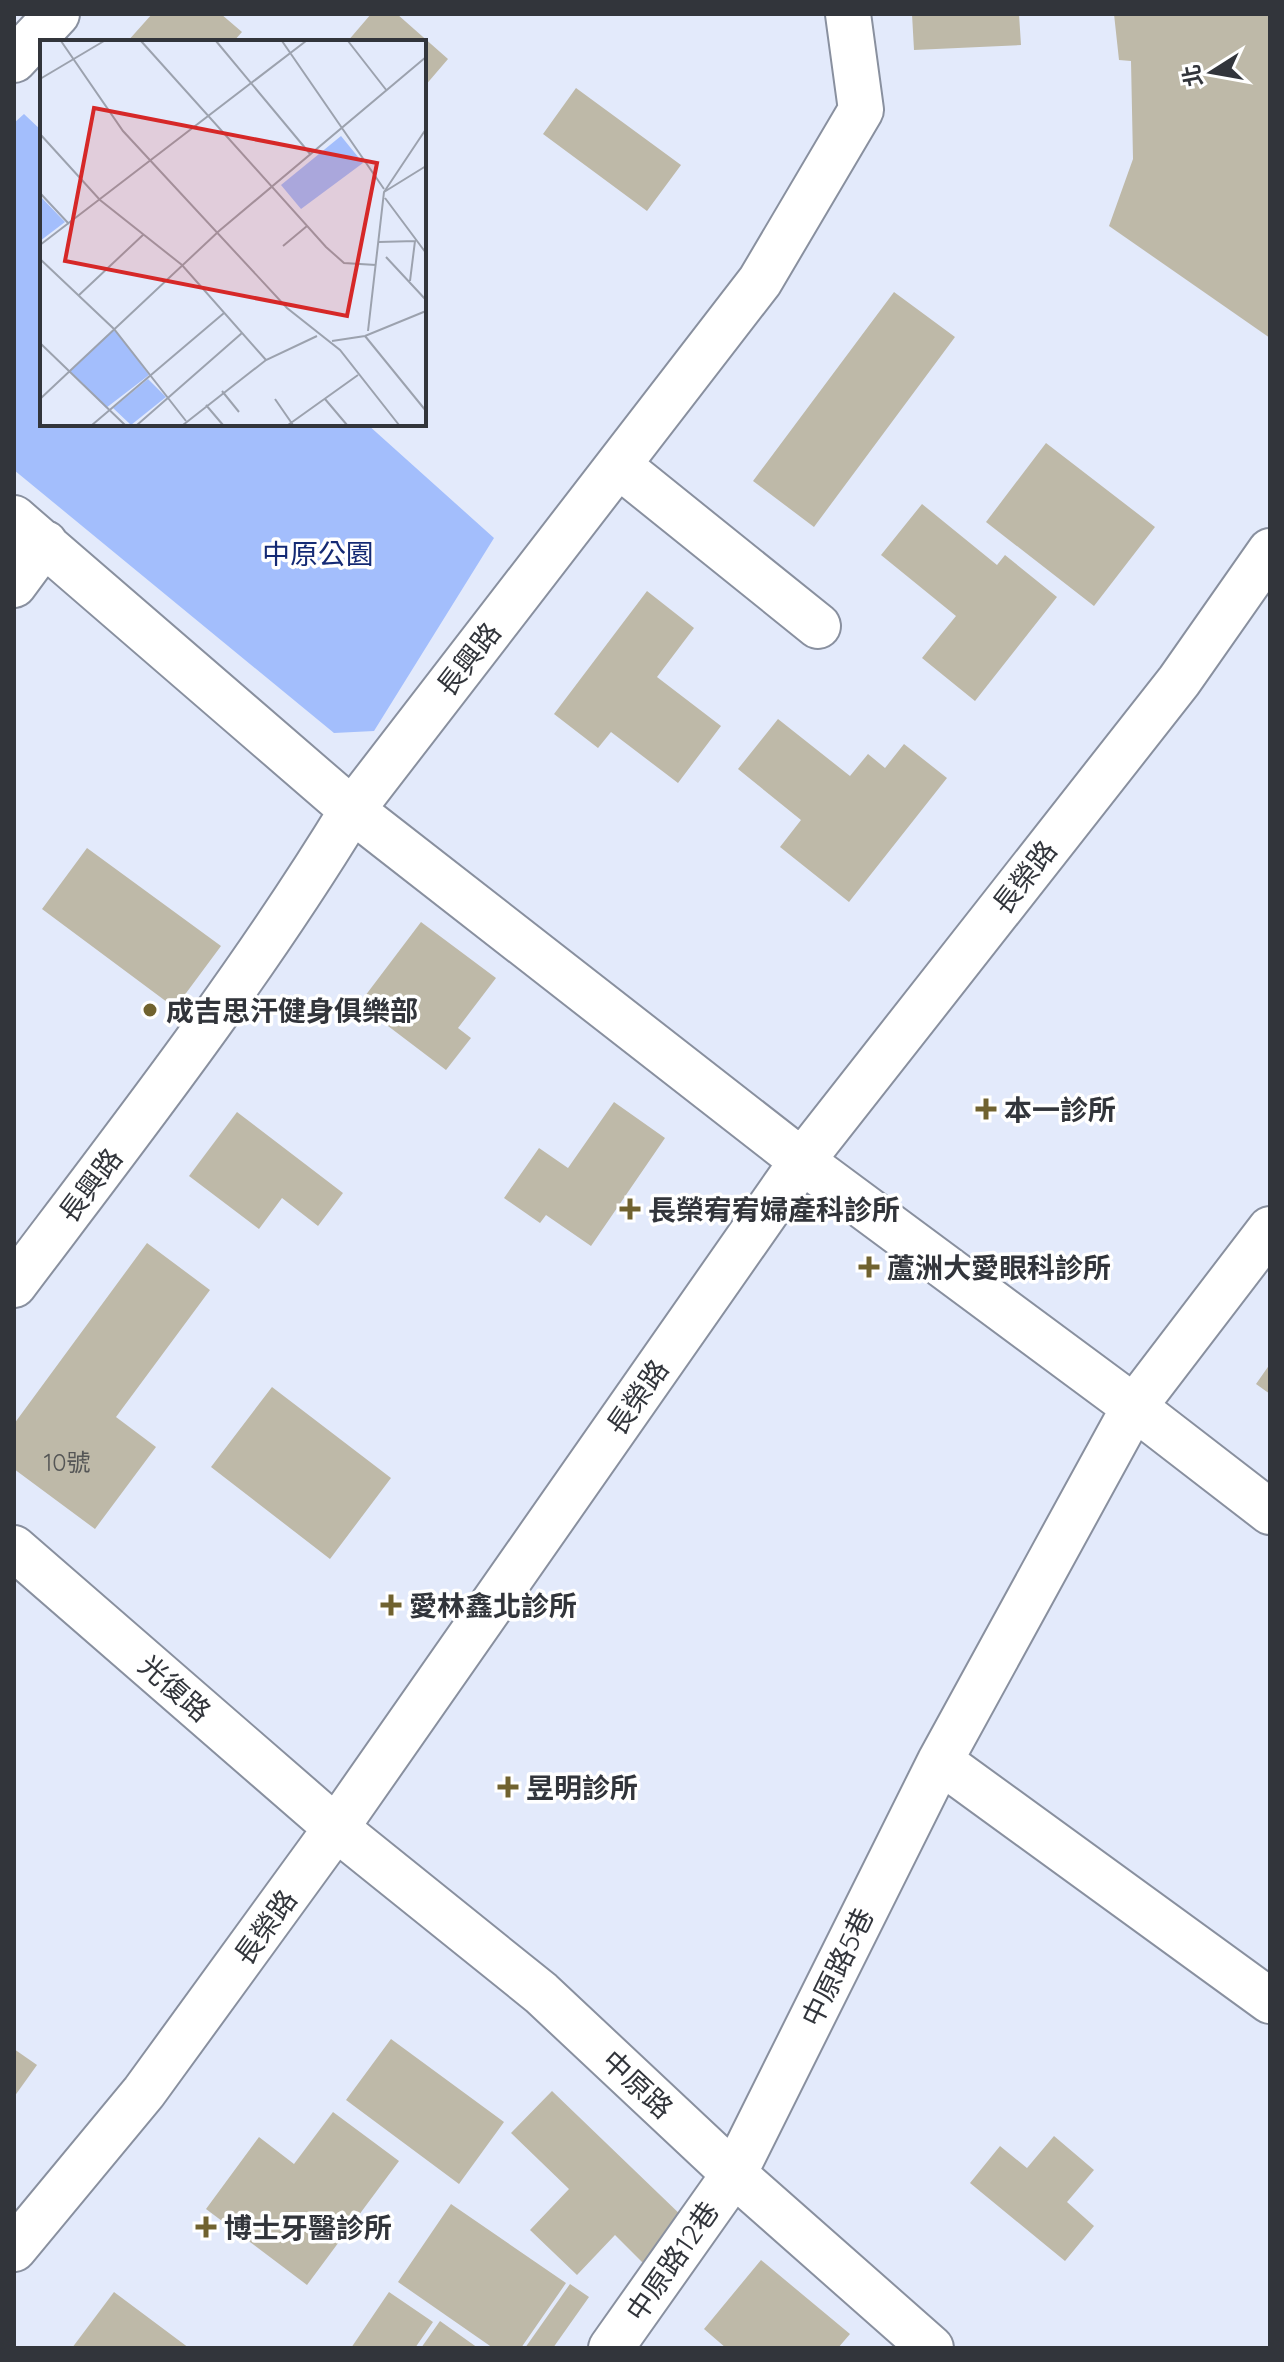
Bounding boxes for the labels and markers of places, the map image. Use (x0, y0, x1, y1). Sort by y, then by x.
place label: 成吉思汗健身俱樂部 (166, 993, 418, 1028)
marker: 成吉思汗健身俱樂部 (141, 1001, 159, 1019)
place label: 本一診所 (1004, 1092, 1116, 1127)
marker: 本一診所 (975, 1098, 997, 1120)
place label: 長榮宥宥婦產科診所 (648, 1192, 900, 1227)
marker: 長榮宥宥婦產科診所 (619, 1198, 641, 1220)
place label: 蘆洲大愛眼科診所 (887, 1250, 1111, 1285)
marker: 蘆洲大愛眼科診所 (858, 1256, 880, 1278)
place label: 愛林鑫北診所 (409, 1588, 577, 1623)
marker: 愛林鑫北診所 (380, 1594, 402, 1616)
place label: 昱明診所 (526, 1770, 638, 1805)
marker: 昱明診所 (497, 1776, 519, 1798)
place label: 博士牙醫診所 (224, 2210, 392, 2245)
marker: 博士牙醫診所 (195, 2216, 217, 2238)

